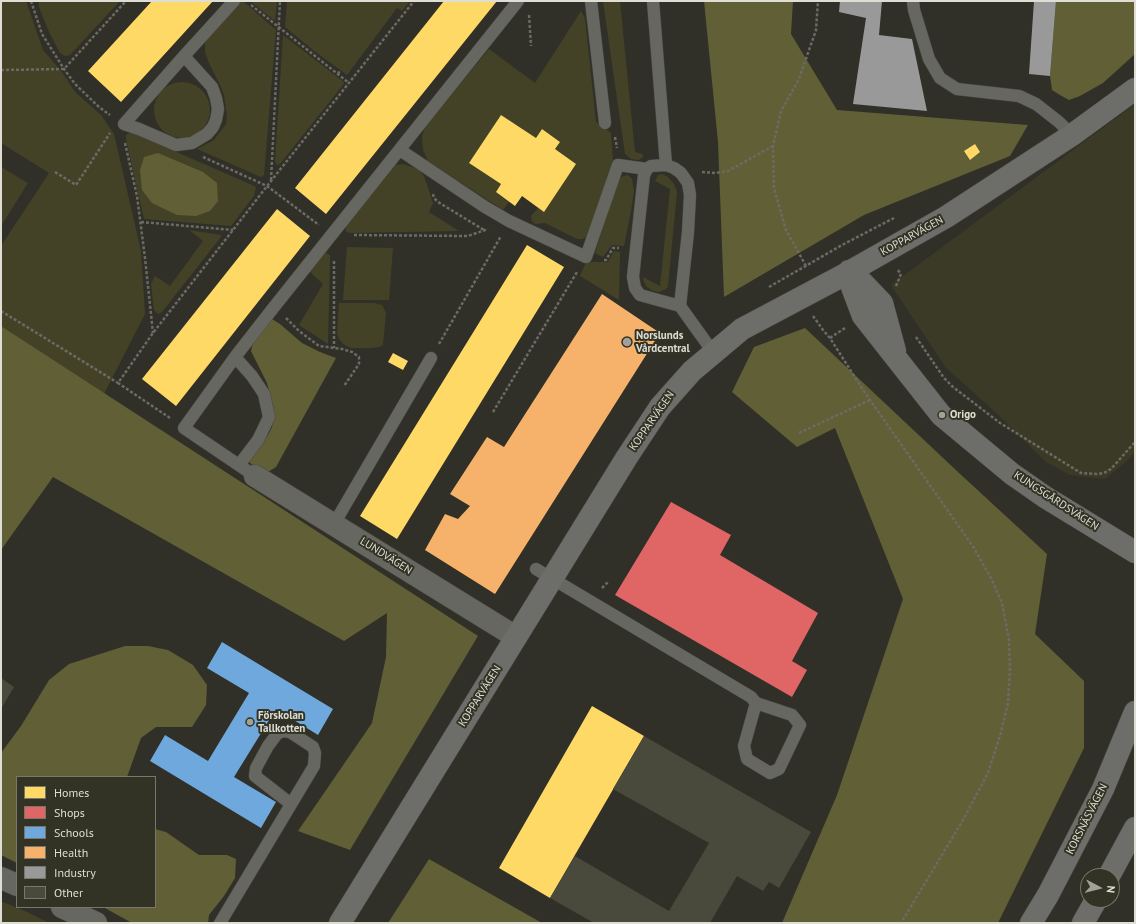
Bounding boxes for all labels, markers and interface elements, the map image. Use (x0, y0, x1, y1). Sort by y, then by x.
street label: KOPPARVÄGEN (878, 213, 946, 259)
place label: Norslunds Vårdcentral (636, 329, 690, 355)
marker: Norslunds Vårdcentral (621, 336, 633, 348)
street label: KOPPARVÄGEN (627, 389, 677, 453)
place label: Origo (950, 408, 976, 422)
marker: Origo (937, 410, 947, 420)
street label: KUNGSGÅRDSVÄGEN (1011, 469, 1101, 533)
street label: LUNDVÄGEN (357, 535, 415, 577)
street label: KOPPARVÄGEN (456, 663, 504, 729)
place label: Förskolan Tallkotten (258, 709, 305, 735)
marker: Förskolan Tallkotten (245, 717, 255, 727)
legend (16, 776, 156, 908)
street label: KORSNÄSVÄGEN (1063, 781, 1111, 857)
text: Homes (54, 785, 89, 800)
text: Shops (54, 805, 85, 820)
text: Schools (54, 825, 94, 840)
text: Health (54, 845, 88, 860)
text: Industry (54, 865, 96, 880)
north arrow (1080, 868, 1120, 908)
text: Other (54, 885, 83, 900)
text: N (1104, 885, 1118, 894)

